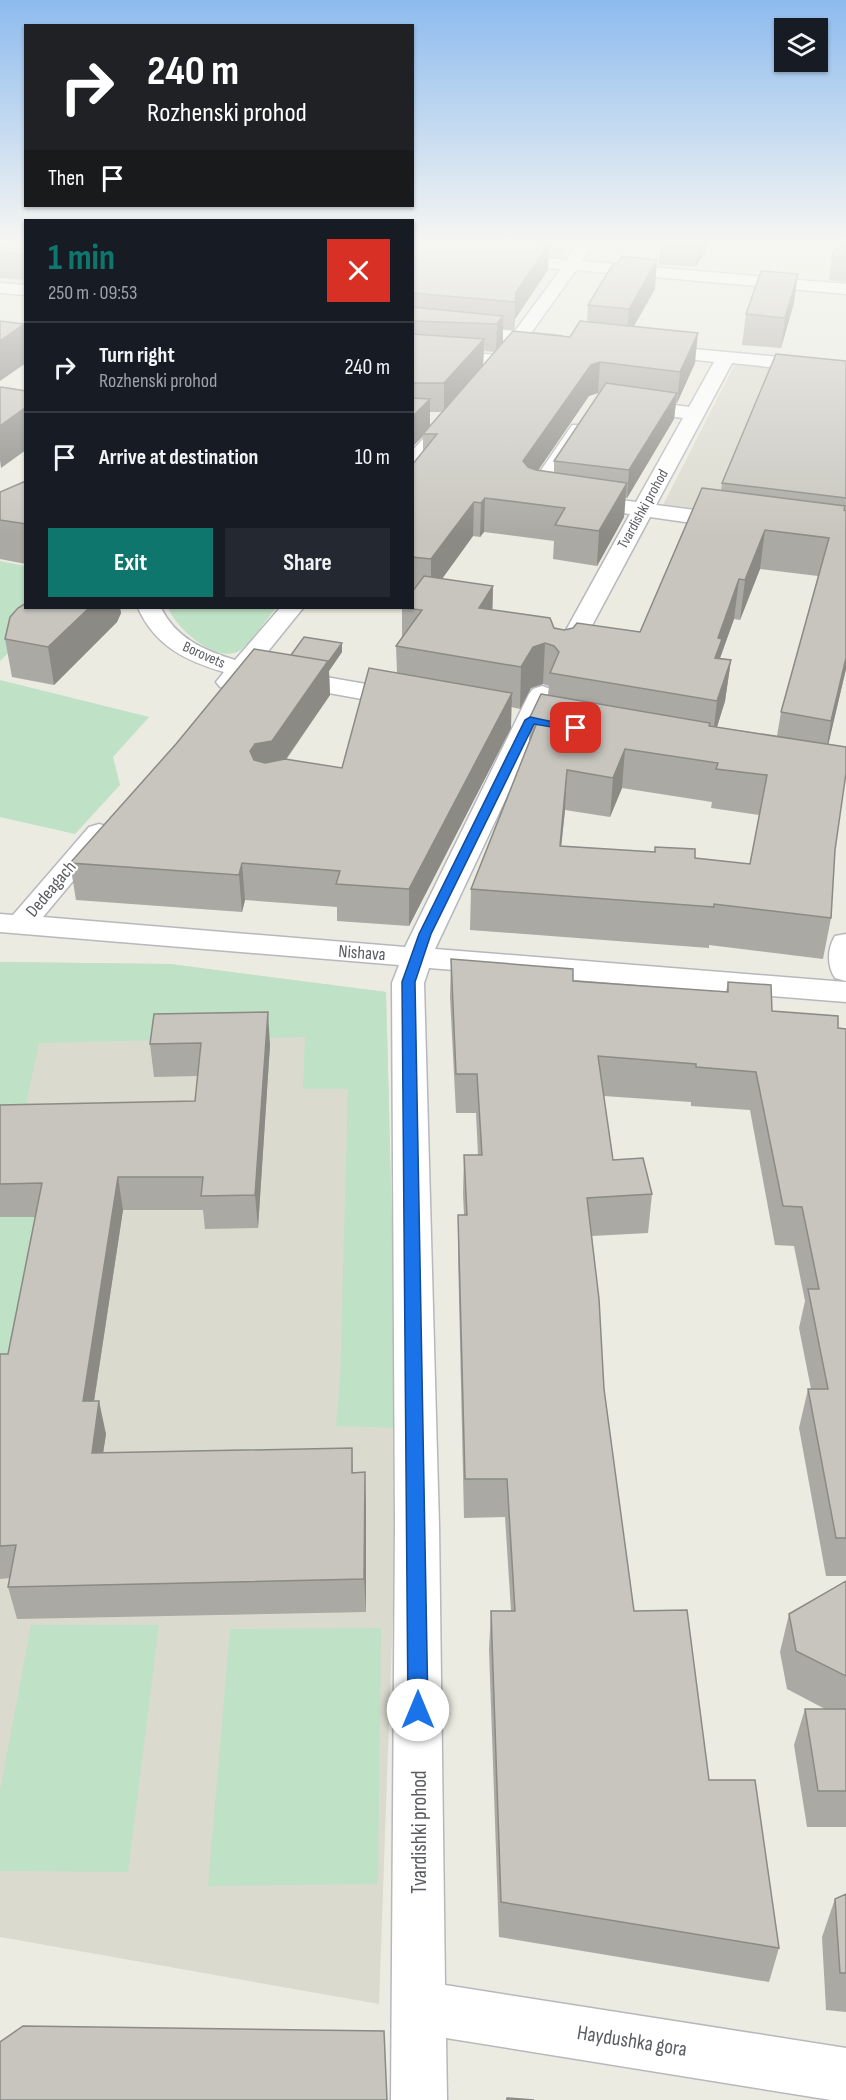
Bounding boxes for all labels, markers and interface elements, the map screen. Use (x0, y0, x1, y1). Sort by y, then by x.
map controls (774, 18, 828, 72)
button: layers (774, 18, 828, 72)
text: 240 m (147, 46, 239, 97)
icon: right (48, 48, 126, 126)
text: Rozhenski prohod (147, 97, 307, 129)
icon: arrive (96, 162, 129, 195)
text: Then (48, 165, 84, 192)
text: 1 min (48, 237, 115, 280)
button: close (327, 239, 390, 302)
text: 250 m · 09:53 (48, 281, 138, 305)
text: Turn right (99, 342, 175, 369)
icon: right (48, 351, 81, 384)
text: 240 m (344, 354, 390, 381)
text: Rozhenski prohod (99, 369, 217, 393)
icon: arrive (48, 441, 81, 474)
text: Arrive at destination (99, 444, 258, 471)
text: 10 m (355, 444, 390, 471)
street label: Tvardishki prohod (613, 466, 673, 552)
button: Exit (48, 528, 213, 597)
button: Share (225, 528, 390, 597)
street label: Borovets (180, 637, 228, 673)
pin (550, 702, 601, 753)
icon: arrive (559, 711, 592, 744)
street label: Dedeagach (22, 857, 80, 921)
street label: Nishava (338, 941, 386, 965)
position arrow (386, 1678, 450, 1742)
street label: Tvardishki prohod (407, 1770, 432, 1894)
street label: Haydushka gora (575, 2020, 689, 2062)

